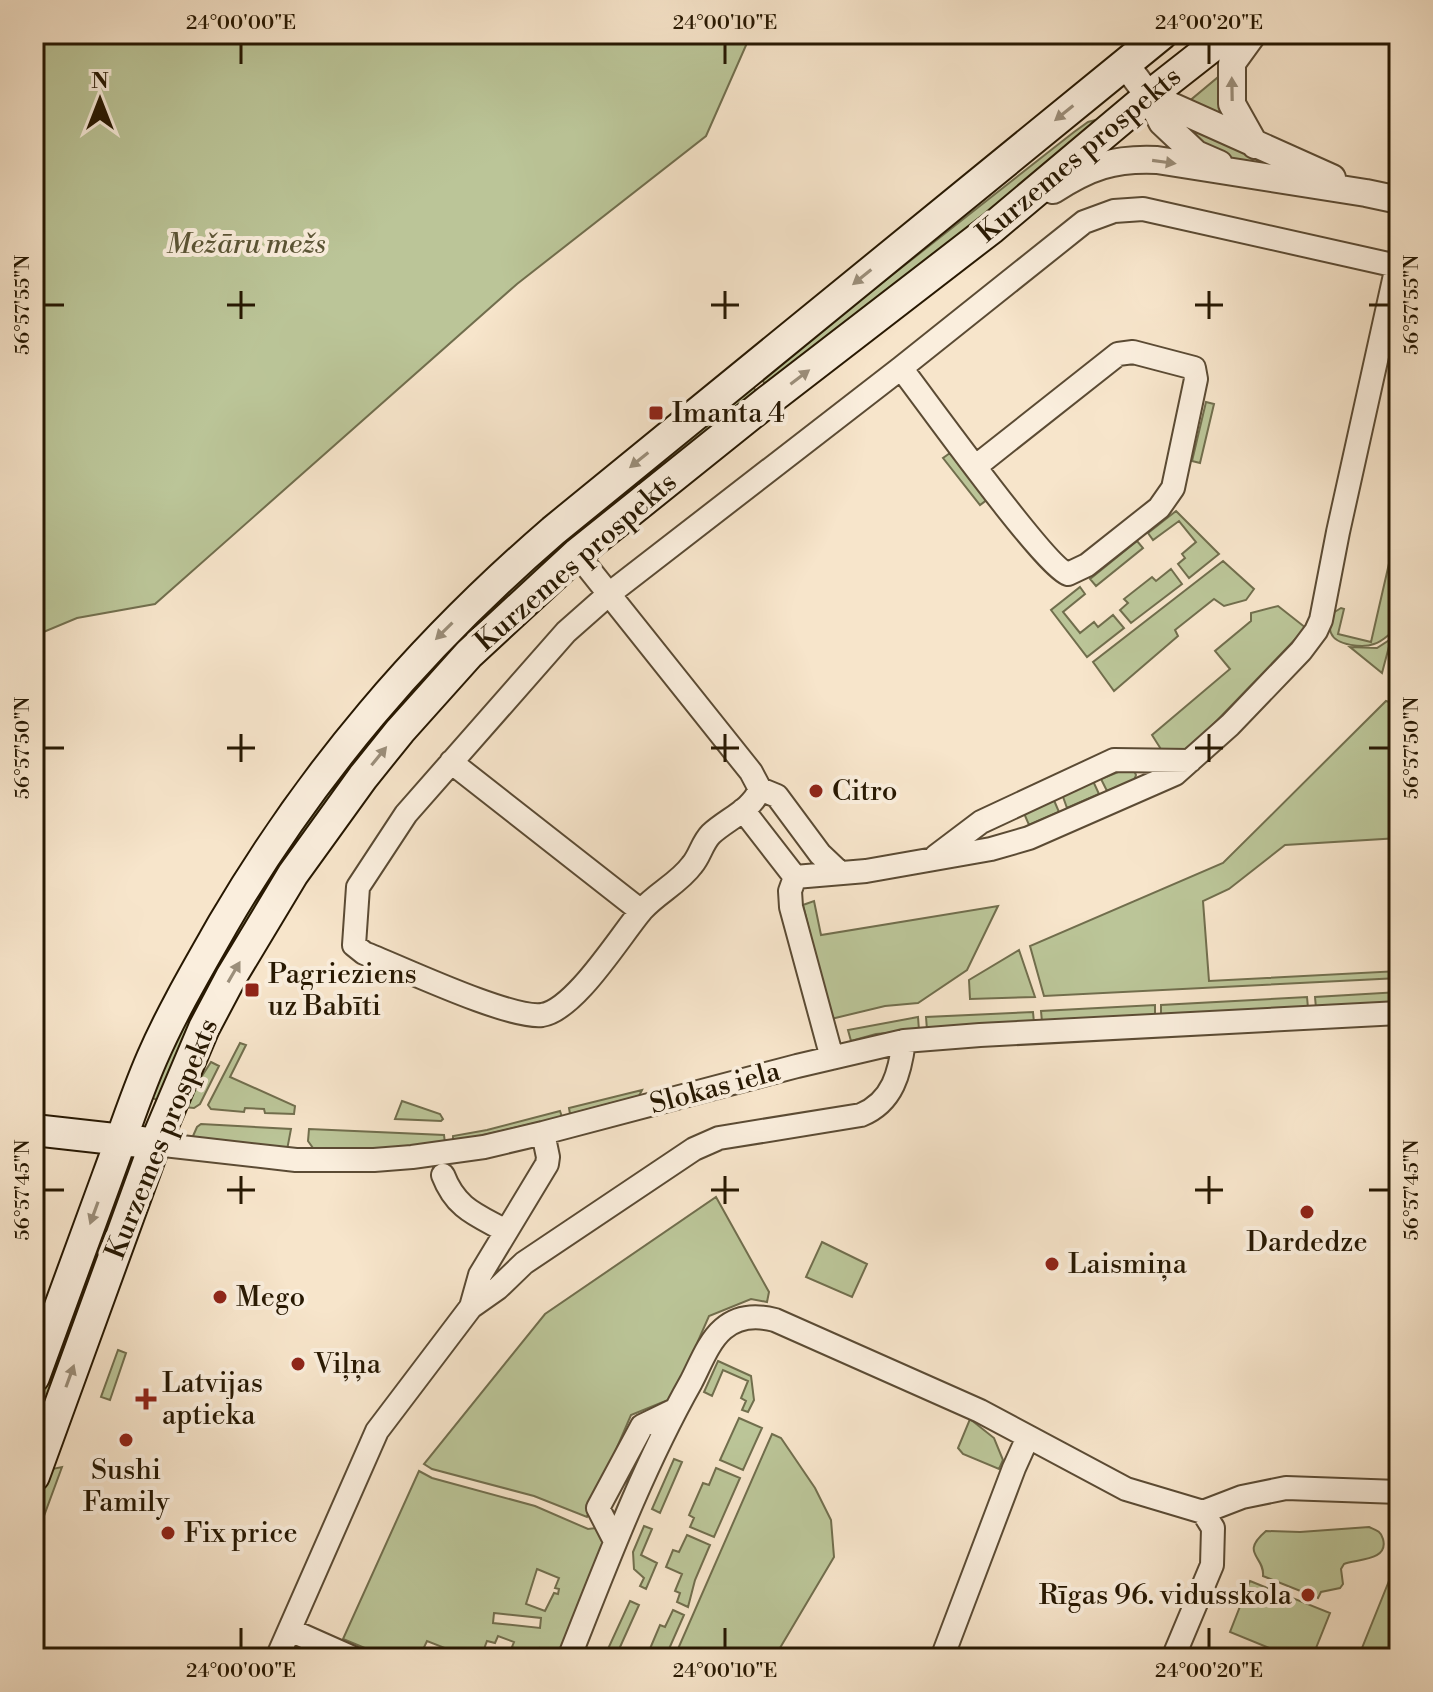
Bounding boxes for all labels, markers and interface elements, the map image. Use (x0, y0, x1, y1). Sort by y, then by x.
text: 24°00'00"E (186, 11, 296, 36)
text: 24°00'10"E (673, 11, 777, 36)
text: 24°00'20"E (1155, 11, 1263, 36)
street label: Kurzemes prospekts (970, 59, 1188, 251)
north arrow (60, 60, 140, 140)
text: N (91, 68, 109, 95)
one-way arrow (1226, 76, 1238, 101)
one-way arrow (1054, 105, 1074, 121)
one-way arrow (1152, 156, 1177, 169)
park label: Mežāru mežs (166, 227, 326, 262)
text: 56°57'55"N (11, 255, 36, 355)
text: 56°57'55"N (1400, 255, 1425, 355)
one-way arrow (852, 268, 872, 285)
one-way arrow (789, 369, 811, 385)
place label: Imanta 4 (672, 396, 785, 431)
marker: Imanta 4 (647, 404, 665, 422)
one-way arrow (629, 451, 649, 467)
street label: Kurzemes prospekts (468, 465, 684, 659)
one-way arrow (435, 621, 454, 640)
text: 56°57'50"N (11, 697, 36, 799)
text: 56°57'50"N (1400, 697, 1425, 799)
one-way arrow (370, 746, 387, 766)
place label: Citro (832, 774, 898, 809)
marker: Citro (807, 782, 825, 800)
place label: Pagrieziens uz Babīti (268, 957, 417, 1024)
one-way arrow (227, 960, 241, 983)
marker: Pagrieziens uz Babīti (243, 981, 261, 999)
street label: Kurzemes prospekts (98, 1014, 226, 1264)
street label: Slokas iela (646, 1054, 785, 1122)
text: 56°57'45"N (11, 1139, 36, 1240)
text: 56°57'45"N (1400, 1139, 1425, 1240)
one-way arrow (88, 1201, 100, 1225)
marker: Dardedze (1298, 1203, 1316, 1221)
place label: Dardedze (1246, 1225, 1368, 1260)
place label: Laismiņa (1068, 1247, 1188, 1282)
marker: Laismiņa (1043, 1255, 1061, 1273)
place label: Mego (236, 1280, 305, 1315)
marker: Mego (211, 1288, 229, 1306)
place label: Viļņa (313, 1347, 382, 1382)
marker: Viļņa (289, 1355, 307, 1373)
one-way arrow (65, 1364, 77, 1388)
place label: Latvijas aptieka (162, 1366, 263, 1433)
marker: Latvijas aptieka (137, 1390, 155, 1408)
marker: Sushi Family (117, 1431, 135, 1449)
place label: Sushi Family (83, 1453, 170, 1520)
place label: Fix price (184, 1516, 298, 1551)
marker: Fix price (159, 1524, 177, 1542)
place label: Rīgas 96. vidusskola (1039, 1578, 1293, 1613)
marker: Rīgas 96. vidusskola (1299, 1586, 1317, 1604)
text: 24°00'00"E (186, 1659, 296, 1684)
text: 24°00'10"E (673, 1659, 777, 1684)
text: 24°00'20"E (1155, 1659, 1263, 1684)

